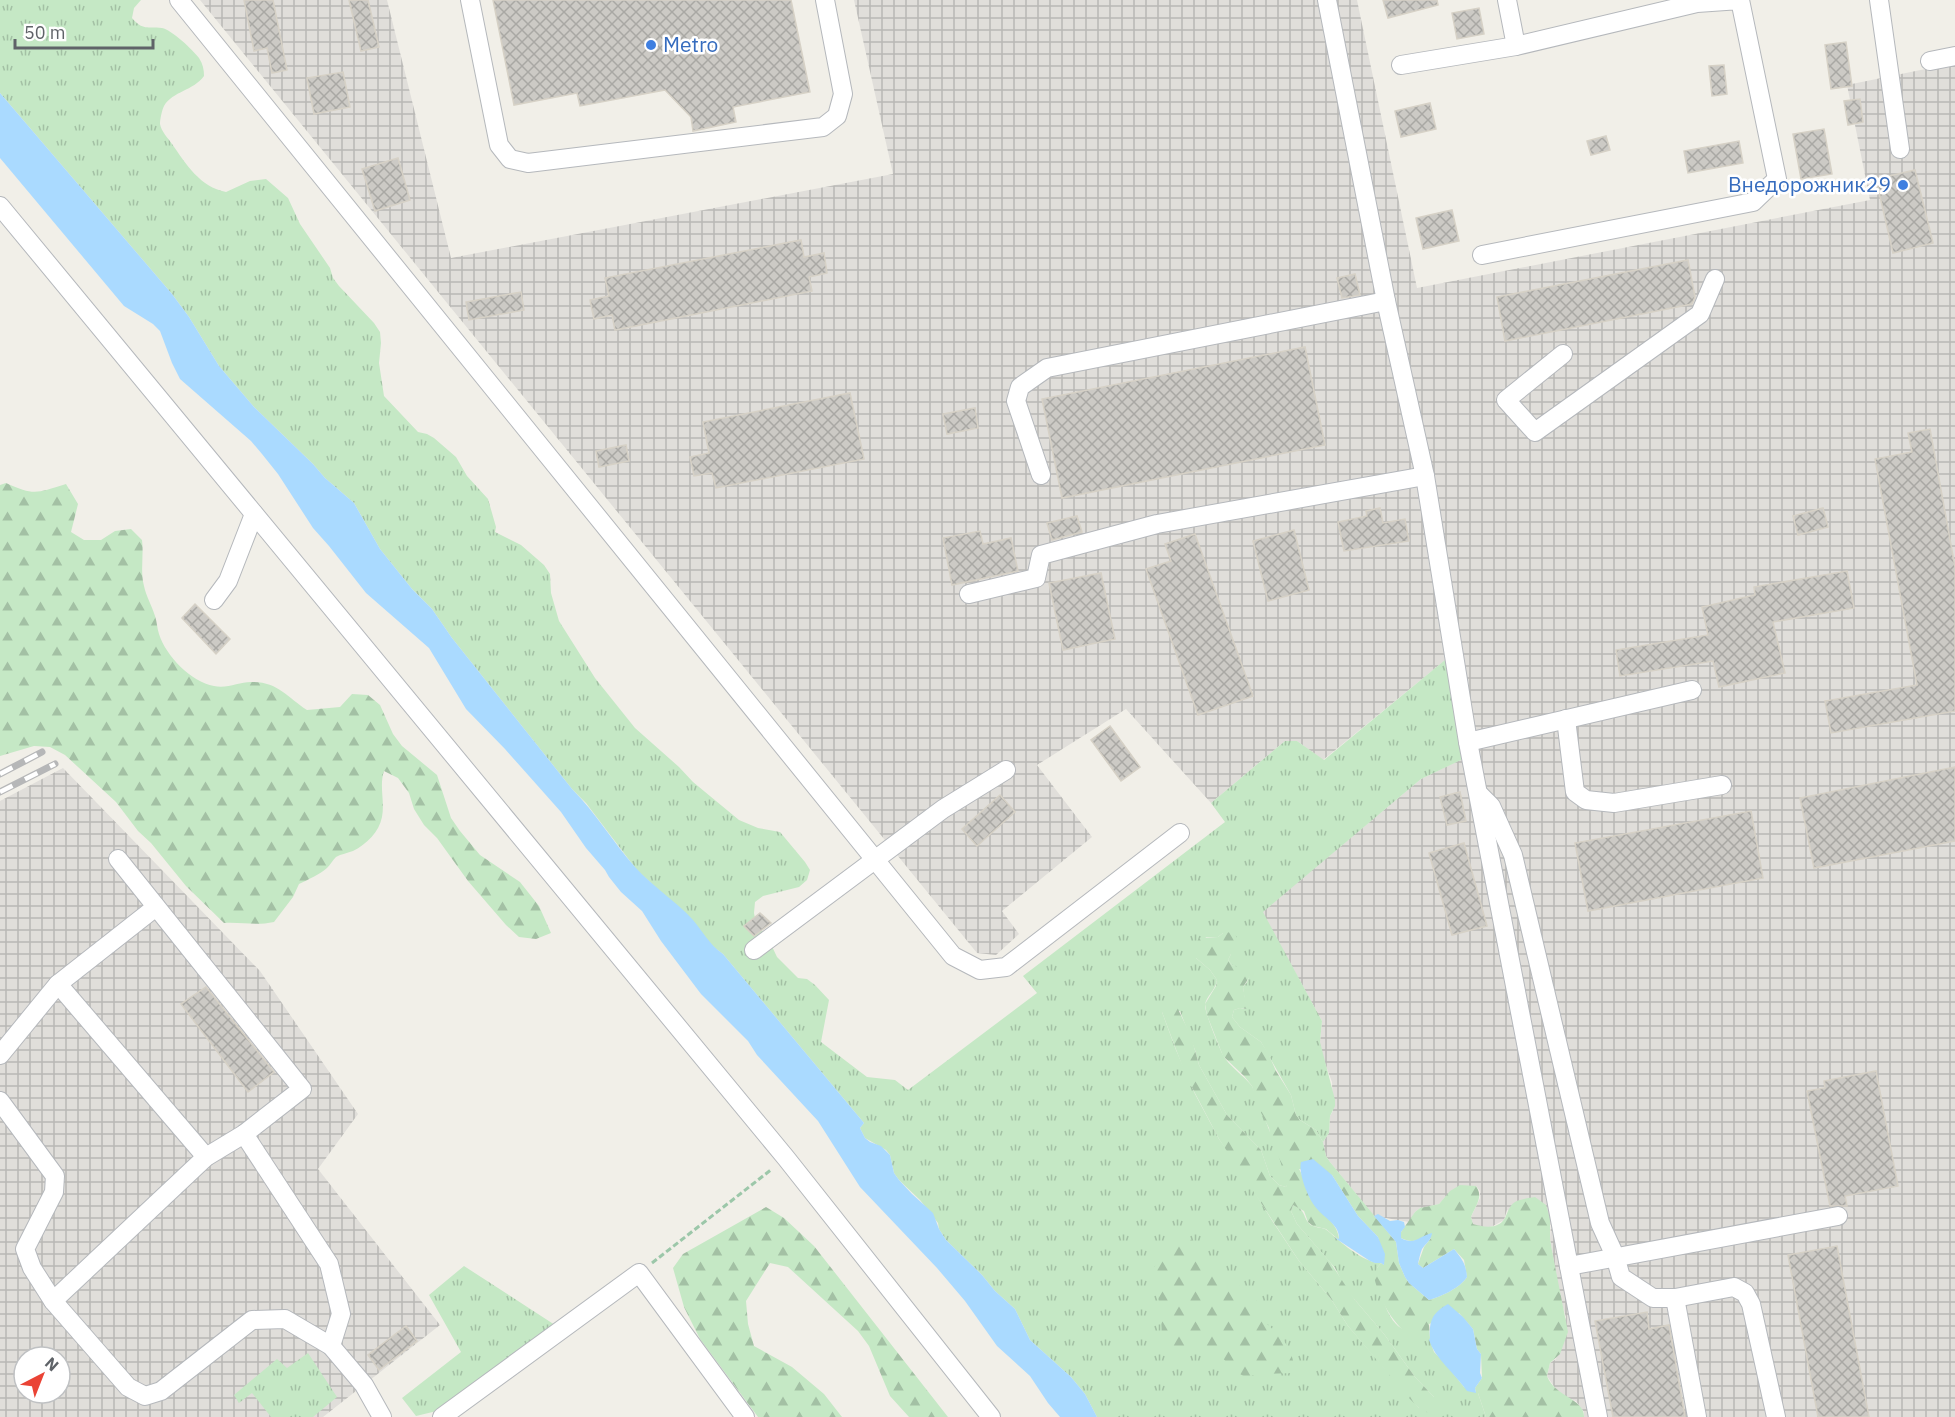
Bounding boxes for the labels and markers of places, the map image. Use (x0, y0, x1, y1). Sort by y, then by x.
place label: Metro (663, 30, 718, 58)
marker: Metro (644, 38, 658, 52)
place label: Внедорожник29 (1728, 170, 1891, 198)
marker: Внедорожник29 (1896, 178, 1910, 192)

